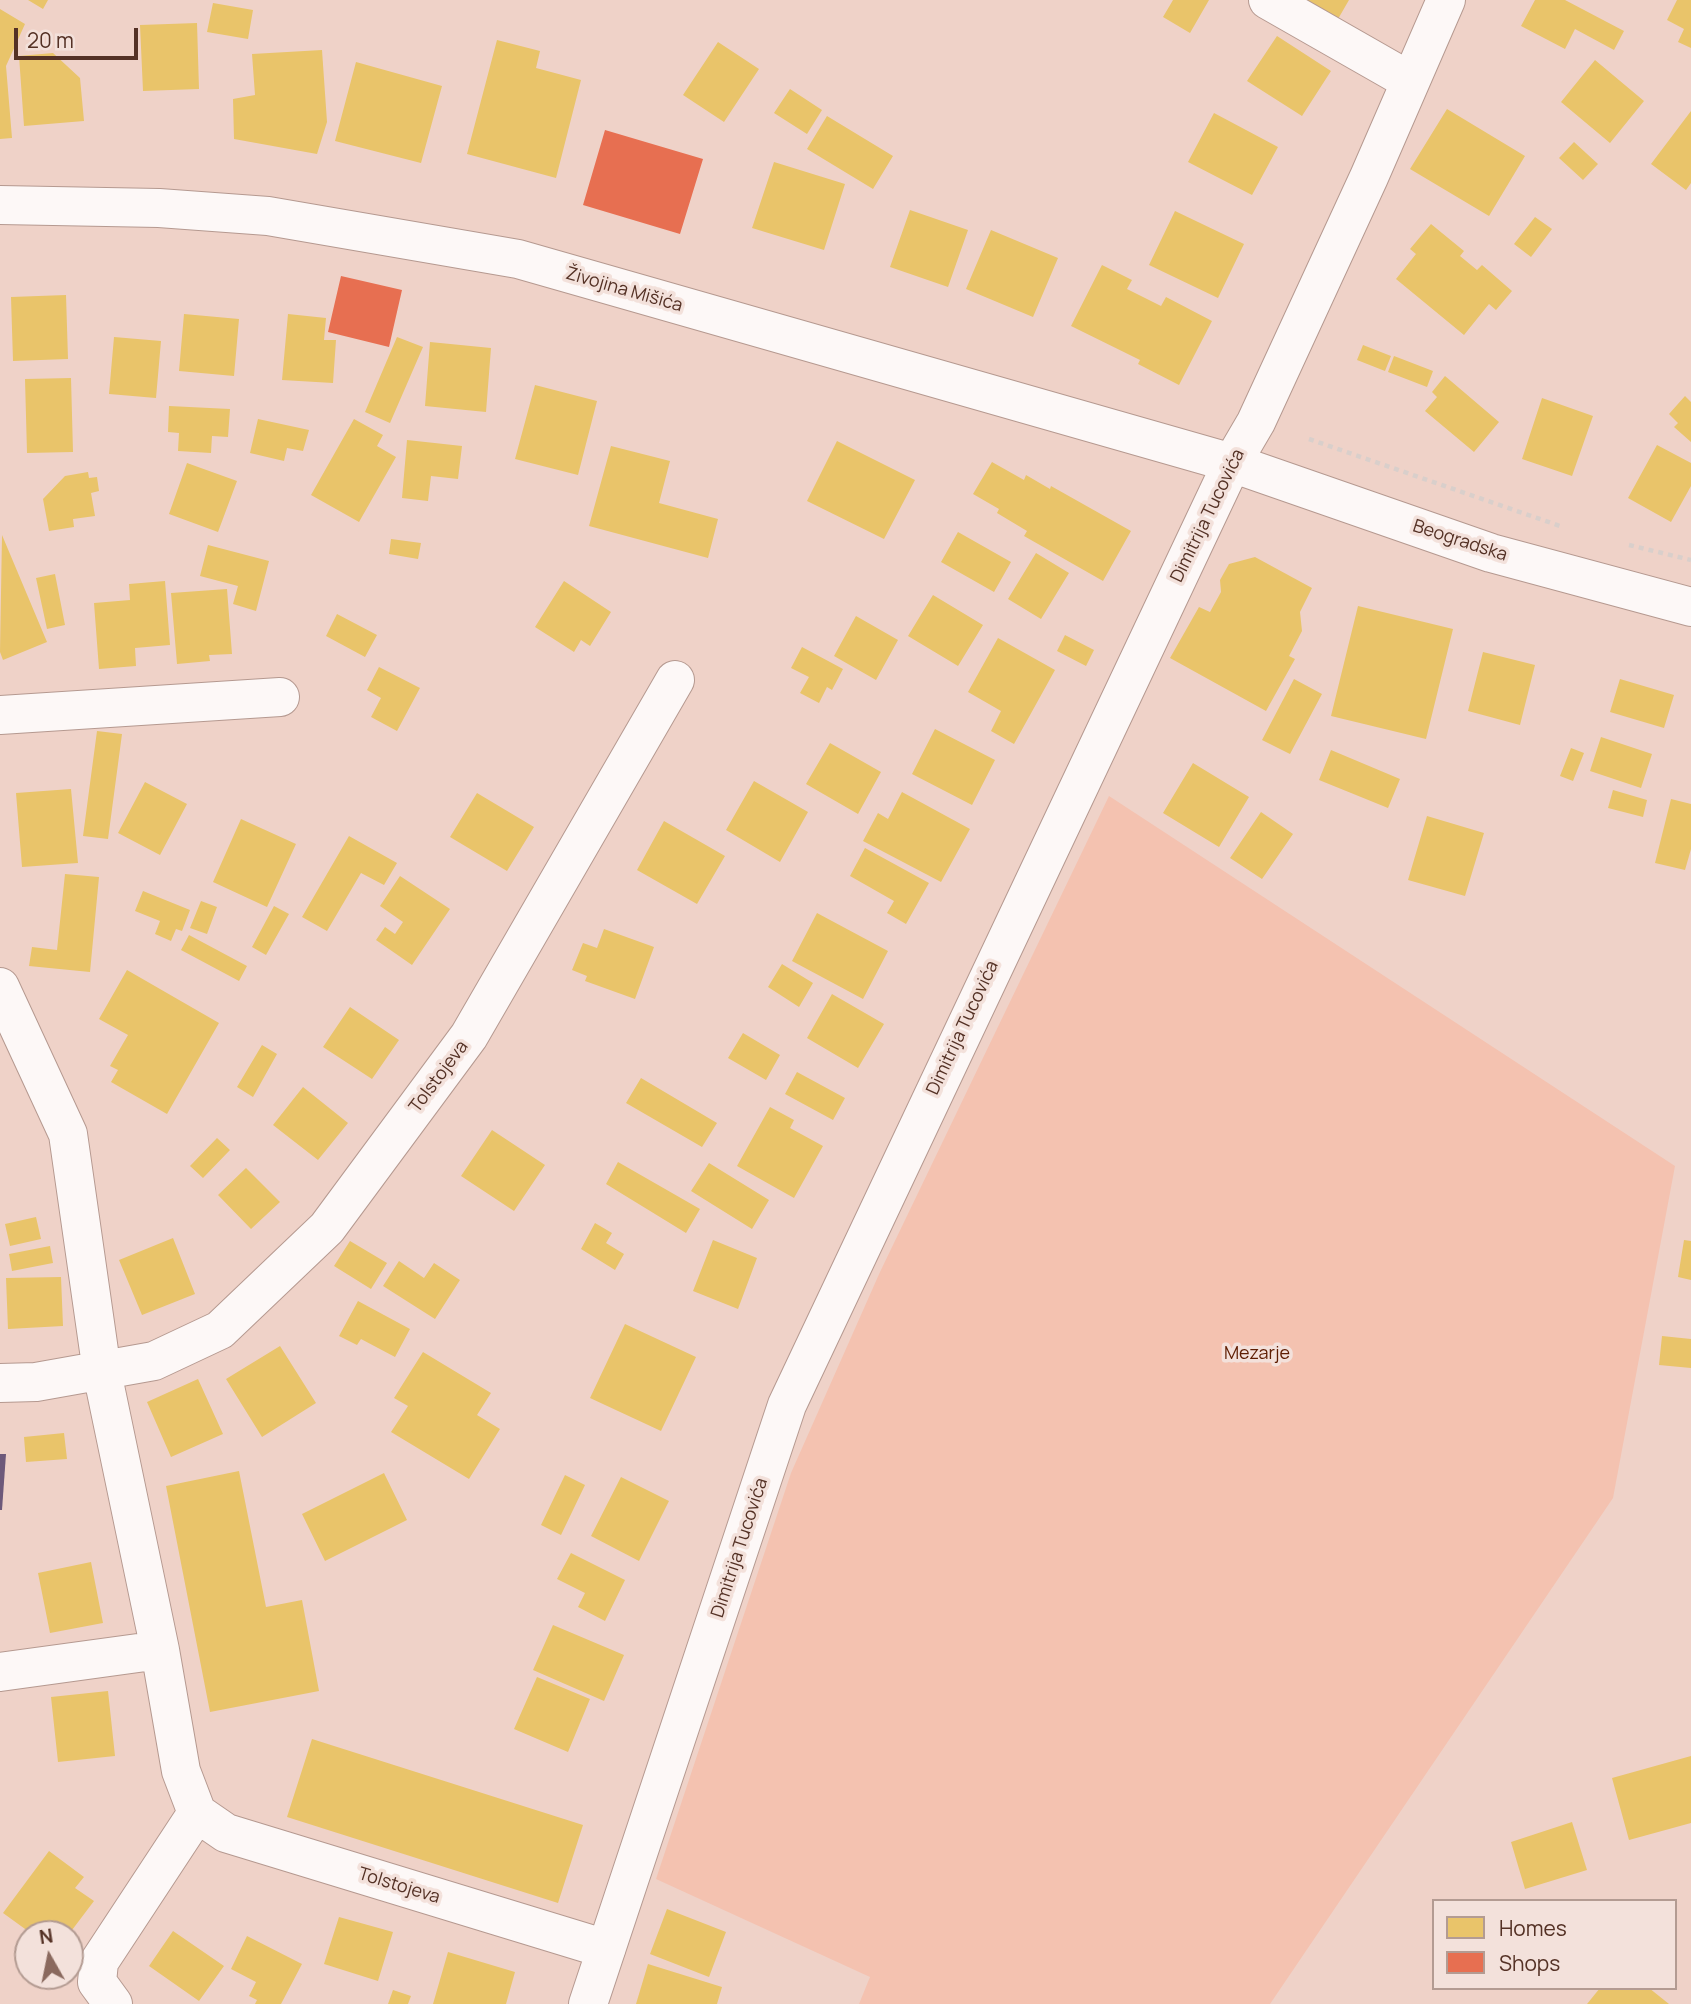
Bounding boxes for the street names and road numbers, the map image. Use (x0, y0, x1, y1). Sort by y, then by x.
street label: Živojina Mišića (563, 263, 685, 317)
street label: Dimitrija Tucovića (1166, 446, 1250, 586)
street label: Beogradska (1410, 516, 1510, 566)
street label: Dimitrija Tucovića (922, 957, 1004, 1099)
street label: Tolstojeva (405, 1037, 473, 1117)
street label: Dimitrija Tucovića (707, 1475, 773, 1621)
street label: Tolstojeva (356, 1863, 442, 1909)

